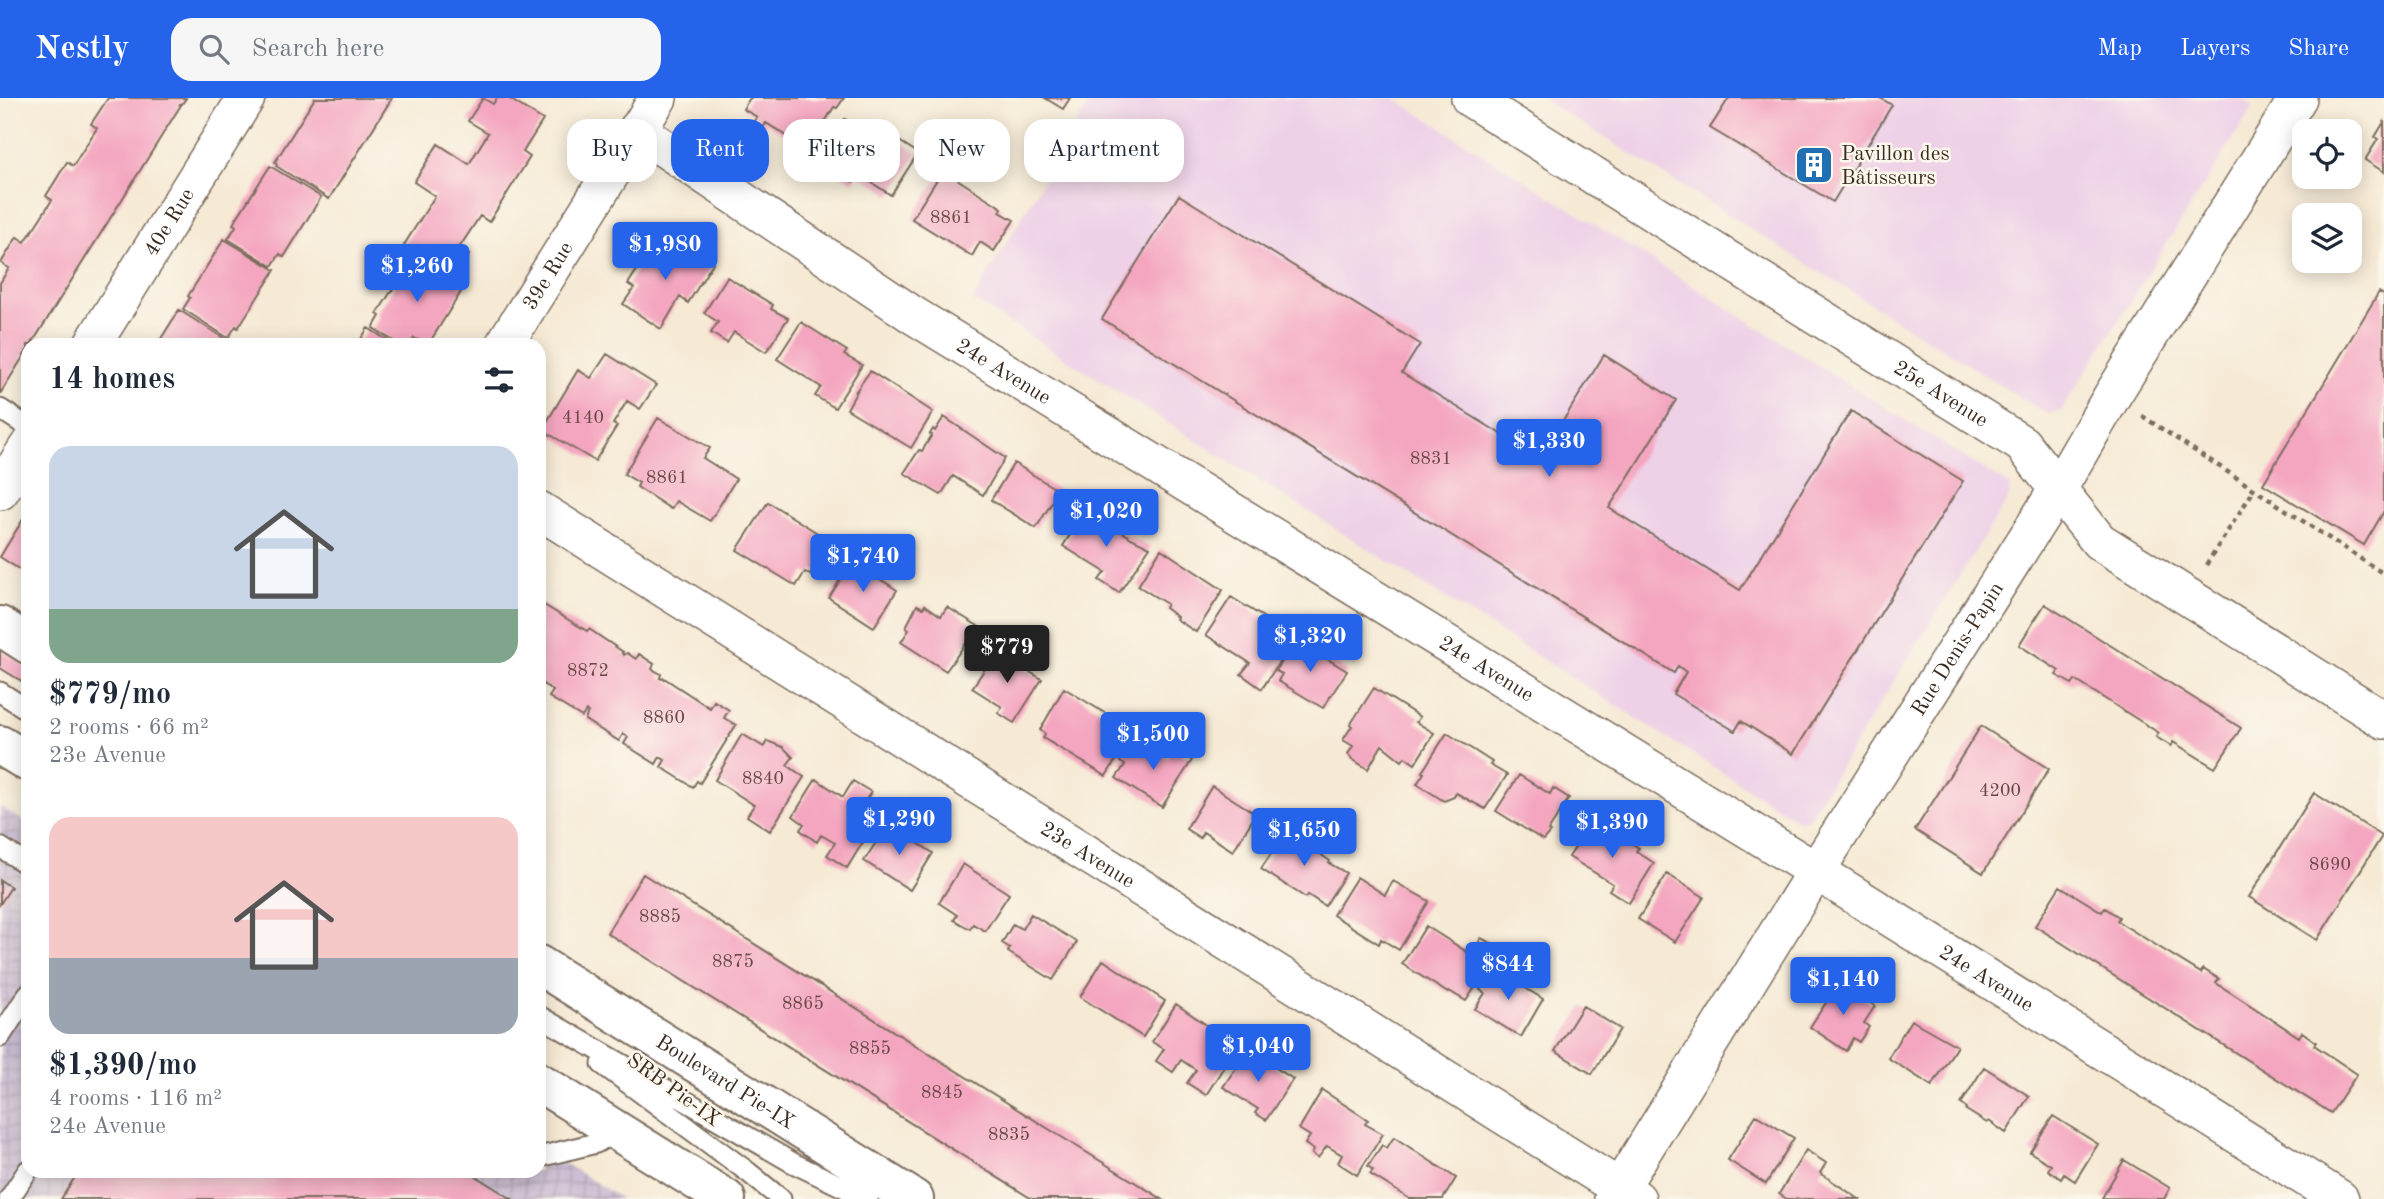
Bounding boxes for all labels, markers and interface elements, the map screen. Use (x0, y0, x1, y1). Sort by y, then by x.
search box (171, 18, 661, 81)
icon: search (195, 30, 233, 68)
text: Nestly (35, 33, 129, 66)
text: Search here (251, 36, 385, 62)
text: Map (2098, 37, 2142, 61)
text: Layers (2180, 37, 2250, 61)
text: Share (2288, 37, 2349, 61)
chip: Buy (567, 119, 657, 182)
chip: Rent (671, 119, 769, 182)
chip: Filters (783, 119, 900, 182)
chip: New (914, 119, 1010, 182)
chip: Apartment (1024, 119, 1184, 182)
map controls (2292, 119, 2362, 273)
button: locate (2292, 119, 2362, 189)
building icon: Pavillon des Bâtisseurs (1793, 144, 1835, 186)
place label: Pavillon des Bâtisseurs (1841, 144, 1950, 189)
street label: 40e Rue (141, 185, 199, 260)
button: layers (2292, 203, 2362, 273)
house number: 8861 (930, 209, 972, 227)
pin: $1,980 (608, 222, 722, 282)
text: $1,980 (628, 233, 702, 256)
street label: 39e Rue (520, 238, 578, 314)
pin: $1,260 (360, 244, 474, 304)
text: $1,260 (380, 255, 454, 278)
street label: 24e Avenue (952, 335, 1054, 409)
street label: 25e Avenue (1890, 357, 1991, 432)
icon: filters (480, 361, 518, 399)
text: 14 homes (49, 365, 175, 395)
house number: 4140 (562, 409, 604, 427)
pin: $1,330 (1492, 420, 1606, 479)
text: $1,330 (1512, 430, 1586, 453)
house number: 8831 (1410, 450, 1452, 468)
house number: 8861 (646, 469, 688, 487)
pin: $1,020 (1049, 490, 1163, 549)
icon: home (221, 491, 347, 617)
text: $1,020 (1069, 500, 1143, 523)
pin: $1,740 (806, 534, 920, 594)
text: $1,740 (826, 545, 900, 568)
street label: Rue Denis-Papin (1908, 579, 2008, 720)
pin: $1,320 (1253, 614, 1367, 674)
text: $1,320 (1273, 625, 1347, 648)
pin: $779 (966, 626, 1048, 685)
street label: 24e Avenue (1435, 633, 1537, 706)
text: $779 (980, 636, 1034, 659)
house number: 8872 (567, 662, 609, 680)
text: $779/mo (49, 680, 171, 710)
house number: 8860 (643, 709, 685, 727)
pin: $1,500 (1096, 712, 1210, 772)
text: 2 rooms · 66 m² (49, 716, 209, 739)
text: $1,500 (1116, 723, 1190, 746)
text: 23e Avenue (49, 744, 166, 767)
house number: 8840 (742, 770, 784, 788)
house number: 4200 (1979, 782, 2021, 800)
pin: $1,290 (842, 798, 956, 857)
pin: $1,390 (1555, 800, 1669, 860)
text: $1,290 (862, 808, 936, 831)
pin: $1,650 (1247, 808, 1361, 868)
text: $1,390 (1575, 811, 1649, 834)
street label: 23e Avenue (1036, 818, 1138, 893)
text: $1,650 (1267, 819, 1341, 842)
house number: 8690 (2309, 856, 2351, 874)
icon: home (221, 862, 347, 988)
house number: 8885 (639, 908, 681, 926)
pin: $844 (1467, 942, 1549, 1002)
street label: 24e Avenue (1935, 942, 2037, 1016)
house number: 8875 (712, 953, 754, 971)
text: $844 (1481, 953, 1535, 976)
pin: $1,140 (1786, 958, 1900, 1017)
text: $1,140 (1806, 968, 1880, 991)
house number: 8865 (782, 995, 824, 1013)
pin: $1,040 (1201, 1024, 1315, 1084)
street label: Boulevard Pie-IX (652, 1032, 798, 1134)
text: $1,040 (1221, 1035, 1295, 1058)
house number: 8855 (849, 1040, 891, 1058)
street label: SRB Pie-IX (623, 1049, 724, 1131)
text: $1,390/mo (49, 1051, 197, 1081)
house number: 8845 (921, 1084, 963, 1102)
text: 4 rooms · 116 m² (49, 1087, 222, 1110)
text: 24e Avenue (49, 1115, 166, 1138)
house number: 8835 (988, 1126, 1030, 1144)

